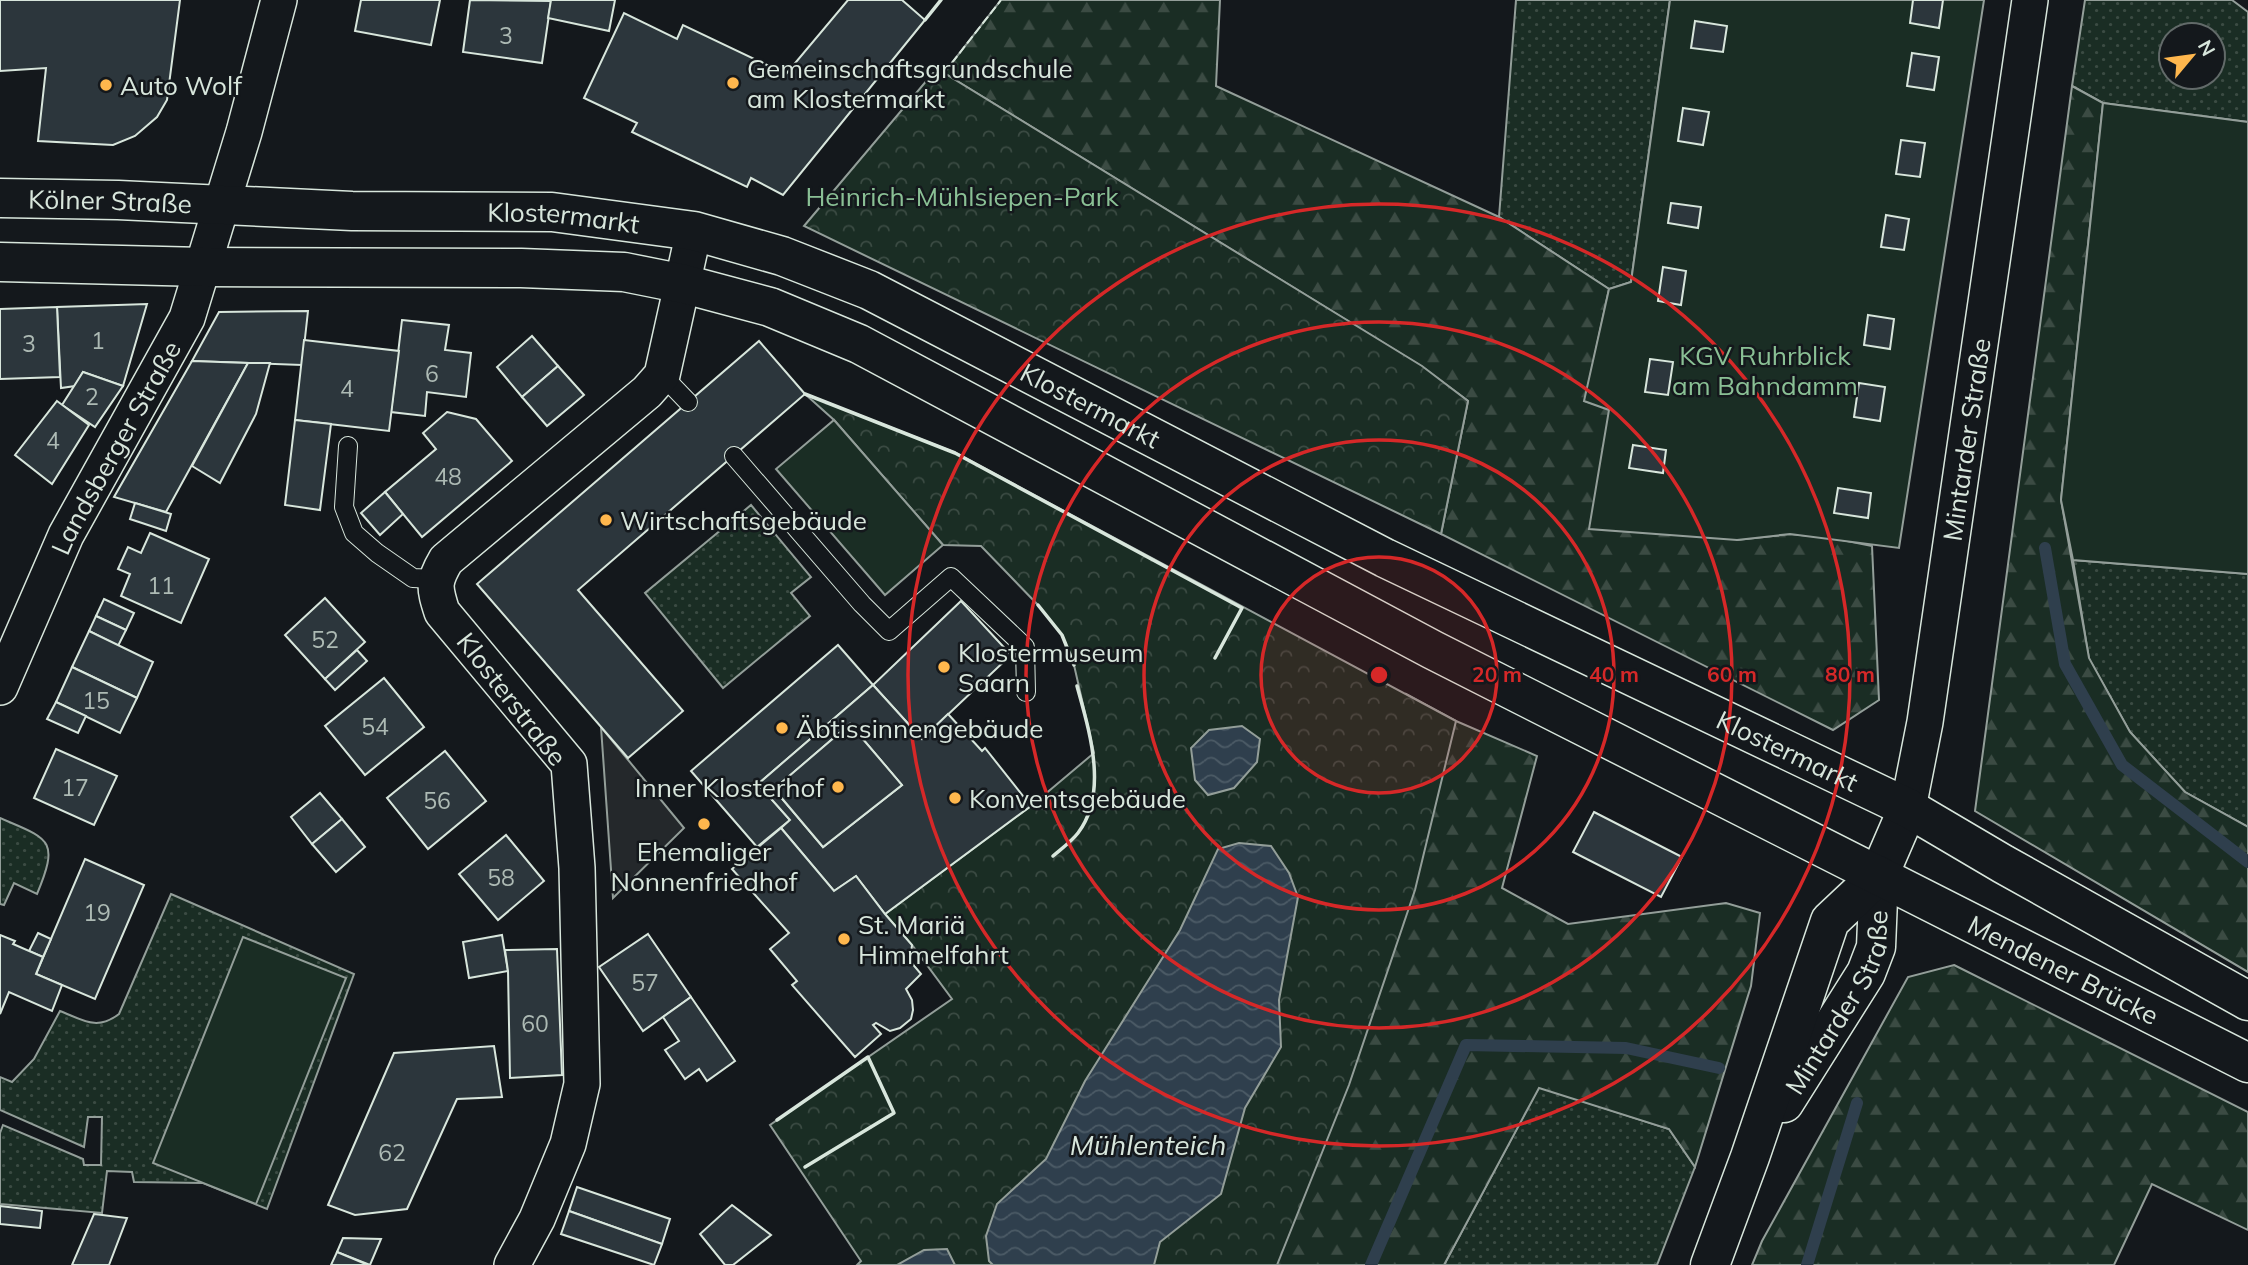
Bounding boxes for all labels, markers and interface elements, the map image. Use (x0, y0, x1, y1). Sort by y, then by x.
house number: 3 (499, 21, 513, 50)
north arrow (2157, 21, 2227, 91)
text: N (2193, 36, 2221, 60)
place label: Gemeinschaftsgrundschule am Klostermarkt (747, 52, 1073, 115)
place label: Auto Wolf (120, 69, 243, 102)
marker: Gemeinschaftsgrundschule am Klostermarkt (725, 75, 741, 91)
marker: Auto Wolf (98, 77, 114, 93)
park label: Heinrich-Mühlsiepen-Park (805, 180, 1119, 213)
street label: Kölner Straße (28, 182, 193, 220)
street label: Klostermarkt (487, 195, 642, 240)
house number: 1 (91, 326, 105, 355)
house number: 3 (22, 329, 36, 358)
street label: Landsberger Straße (43, 335, 188, 559)
street label: Mintarder Straße (1935, 336, 1997, 543)
park label: KGV Ruhrblick am Bahndamm (1672, 339, 1858, 402)
street label: Klostermarkt (1015, 355, 1166, 455)
house number: 6 (425, 359, 439, 388)
house number: 4 (340, 374, 354, 403)
house number: 2 (85, 382, 99, 411)
house number: 4 (46, 426, 60, 455)
house number: 48 (434, 462, 462, 491)
place label: Wirtschaftsgebäude (620, 504, 867, 537)
marker: Wirtschaftsgebäude (598, 512, 614, 528)
house number: 11 (147, 571, 175, 600)
house number: 52 (311, 625, 339, 654)
street label: Klosterstraße (450, 626, 574, 772)
place label: Klostermuseum Saarn (958, 636, 1144, 699)
marker: Klostermuseum Saarn (936, 659, 952, 675)
text: 20 m (1472, 661, 1522, 687)
text: 40 m (1589, 661, 1639, 687)
text: 60 m (1707, 661, 1757, 687)
text: 80 m (1825, 661, 1875, 687)
centre of rings (1367, 663, 1391, 687)
house number: 15 (82, 686, 110, 715)
street label: Klostermarkt (1711, 703, 1864, 798)
house number: 54 (361, 712, 389, 741)
place label: Äbtissinnengebäude (796, 712, 1043, 745)
marker: Äbtissinnengebäude (774, 720, 790, 736)
place label: Inner Klosterhof (635, 771, 825, 804)
house number: 17 (61, 773, 89, 802)
marker: Inner Klosterhof (830, 779, 846, 795)
place label: Konventsgebäude (969, 782, 1186, 815)
house number: 56 (423, 786, 451, 815)
marker: Konventsgebäude (947, 790, 963, 806)
marker: Ehemaliger Nonnenfriedhof (696, 816, 712, 832)
place label: Ehemaliger Nonnenfriedhof (610, 835, 799, 898)
house number: 58 (487, 863, 515, 892)
house number: 19 (83, 898, 111, 927)
street label: Mendener Brücke (1963, 907, 2164, 1032)
place label: St. Mariä Himmelfahrt (858, 908, 1009, 971)
street label: Mintarder Straße (1777, 910, 1894, 1100)
marker: St. Mariä Himmelfahrt (836, 931, 852, 947)
house number: 57 (631, 968, 659, 997)
house number: 60 (521, 1009, 549, 1038)
water label: Mühlenteich (1070, 1127, 1226, 1162)
house number: 62 (378, 1138, 406, 1167)

